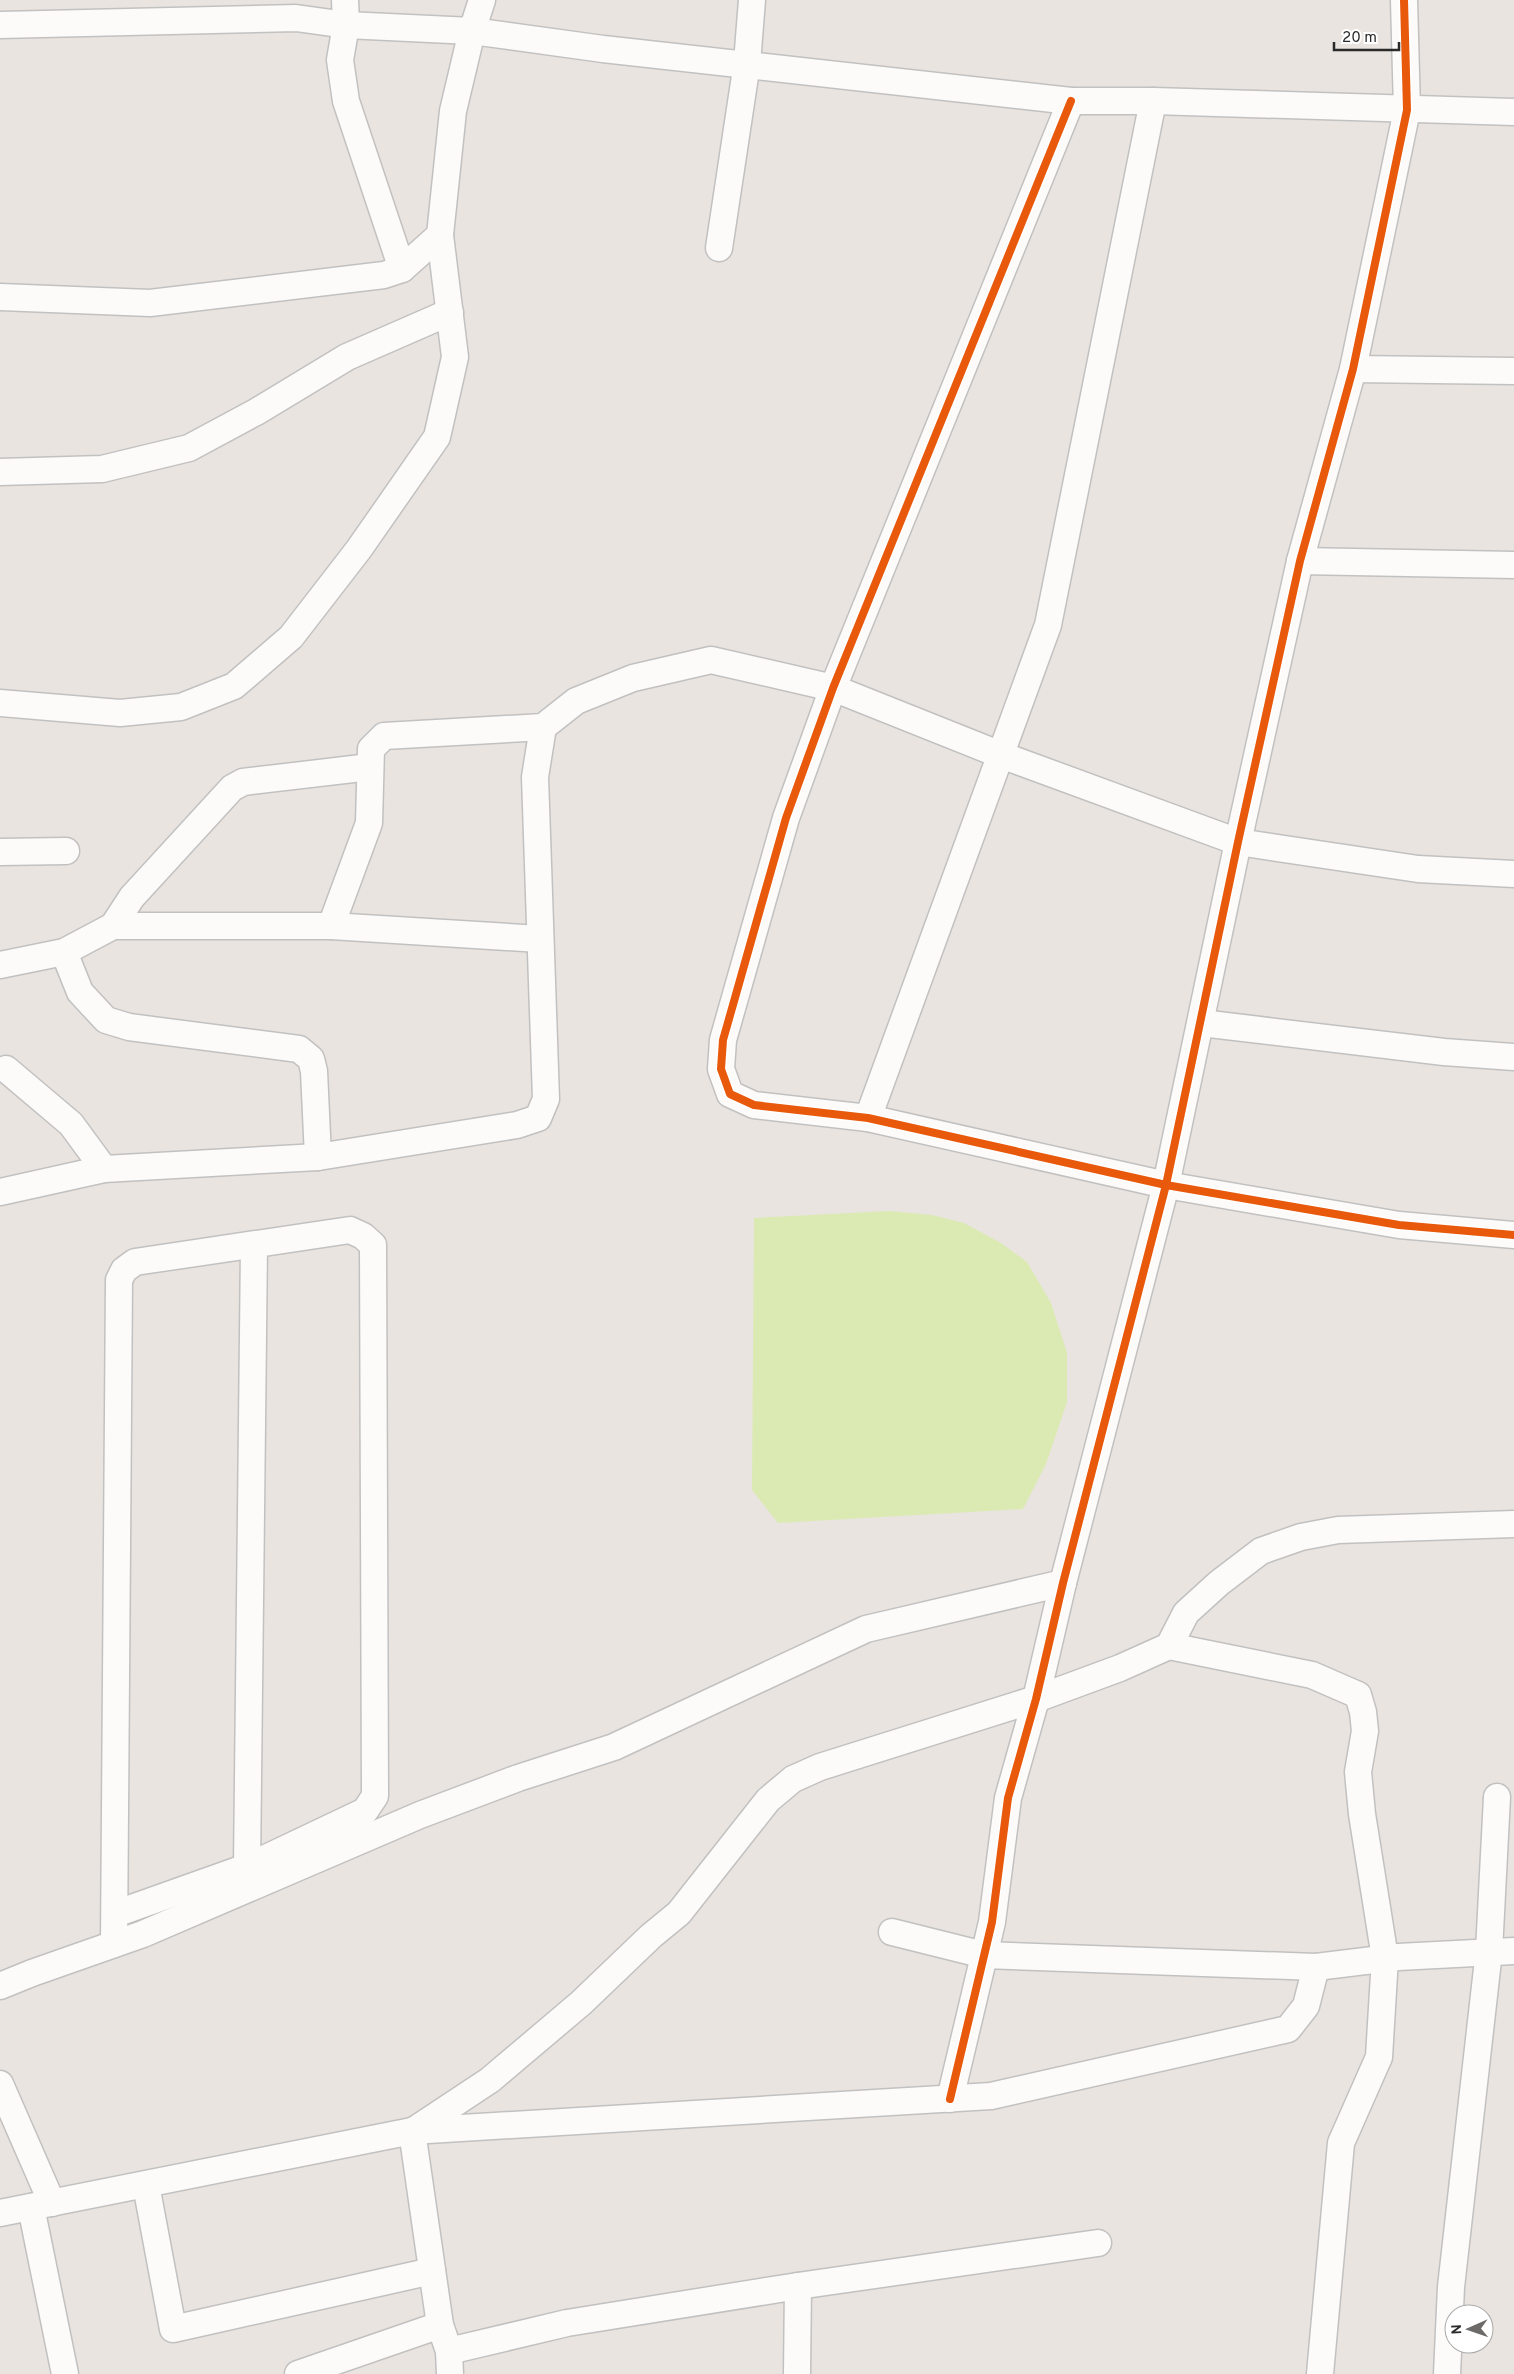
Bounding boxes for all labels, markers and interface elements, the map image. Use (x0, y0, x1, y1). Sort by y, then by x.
scale bar (1334, 20, 1399, 52)
text: 20 m (1342, 29, 1377, 48)
north arrow (1444, 2304, 1494, 2354)
text: N (1449, 2324, 1466, 2335)

